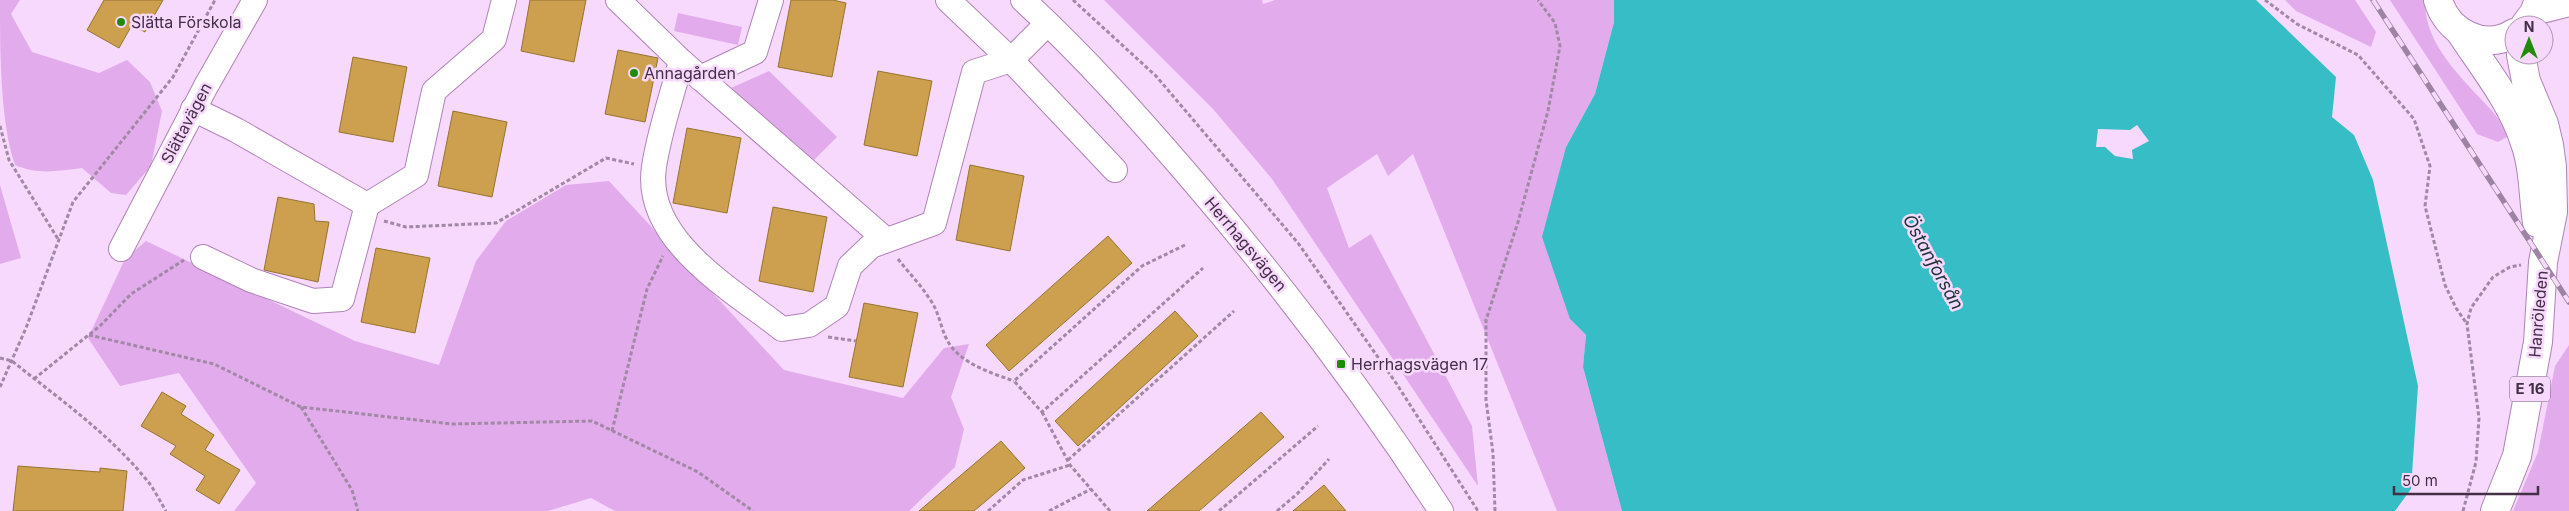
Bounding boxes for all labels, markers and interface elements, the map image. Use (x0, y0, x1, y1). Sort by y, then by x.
place label: Slätta Förskola (131, 12, 242, 32)
north arrow (2504, 15, 2554, 65)
marker: Slätta Förskola (115, 16, 127, 28)
text: N (2524, 18, 2534, 35)
place label: Annagården (644, 63, 736, 83)
marker: Annagården (628, 67, 640, 79)
street label: Slättavägen (156, 79, 216, 167)
street label: Herrhagsvägen (1201, 193, 1291, 295)
water label: Östanforsån (1899, 210, 1969, 313)
street label: Hanröleden (2524, 270, 2552, 358)
place label: Herrhagsvägen 17 (1351, 354, 1488, 374)
marker: Herrhagsvägen 17 (1335, 358, 1347, 370)
road number: E 16 (2510, 376, 2550, 402)
scale bar (2394, 464, 2538, 496)
text: 50 m (2402, 471, 2438, 490)

